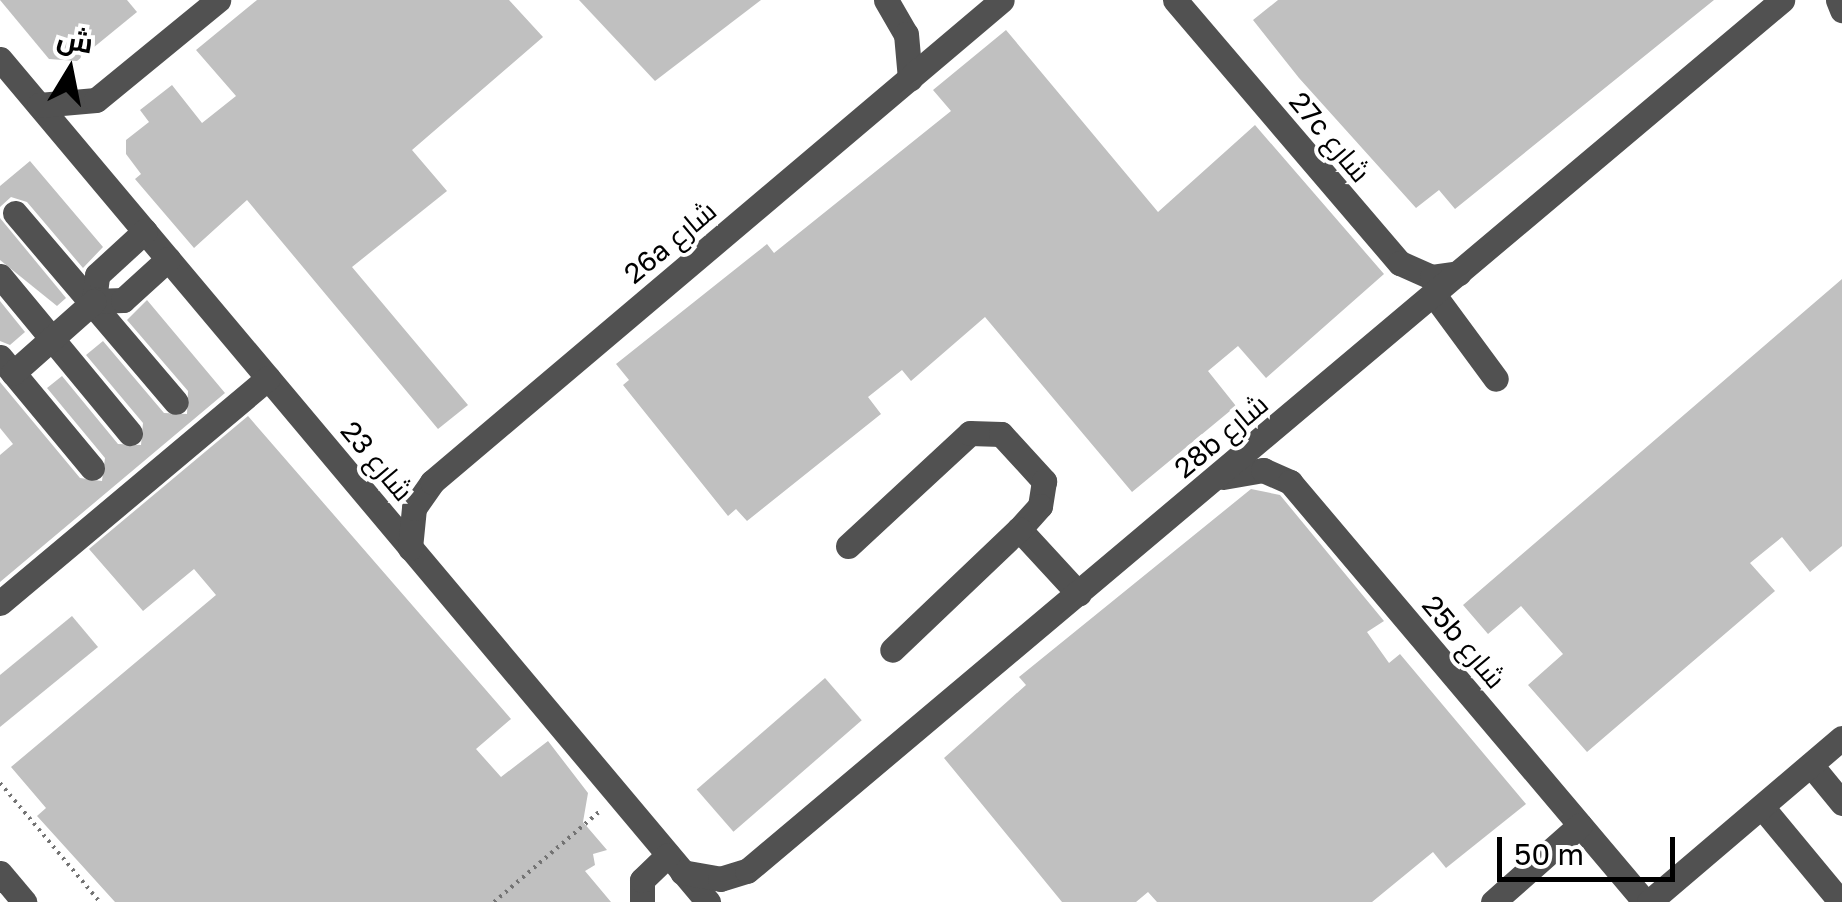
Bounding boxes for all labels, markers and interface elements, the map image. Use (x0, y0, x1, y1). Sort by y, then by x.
north arrow (20, 20, 120, 120)
text: ش (55, 21, 96, 59)
street label: 27c شارع (1283, 85, 1377, 189)
street label: 26a شارع (617, 194, 723, 290)
street label: 28b شارع (1167, 387, 1275, 485)
street label: شارع 23 (334, 414, 420, 508)
street label: 25b شارع (1415, 589, 1513, 695)
scale bar (1502, 817, 1680, 879)
text: 50 m (1514, 836, 1584, 872)

